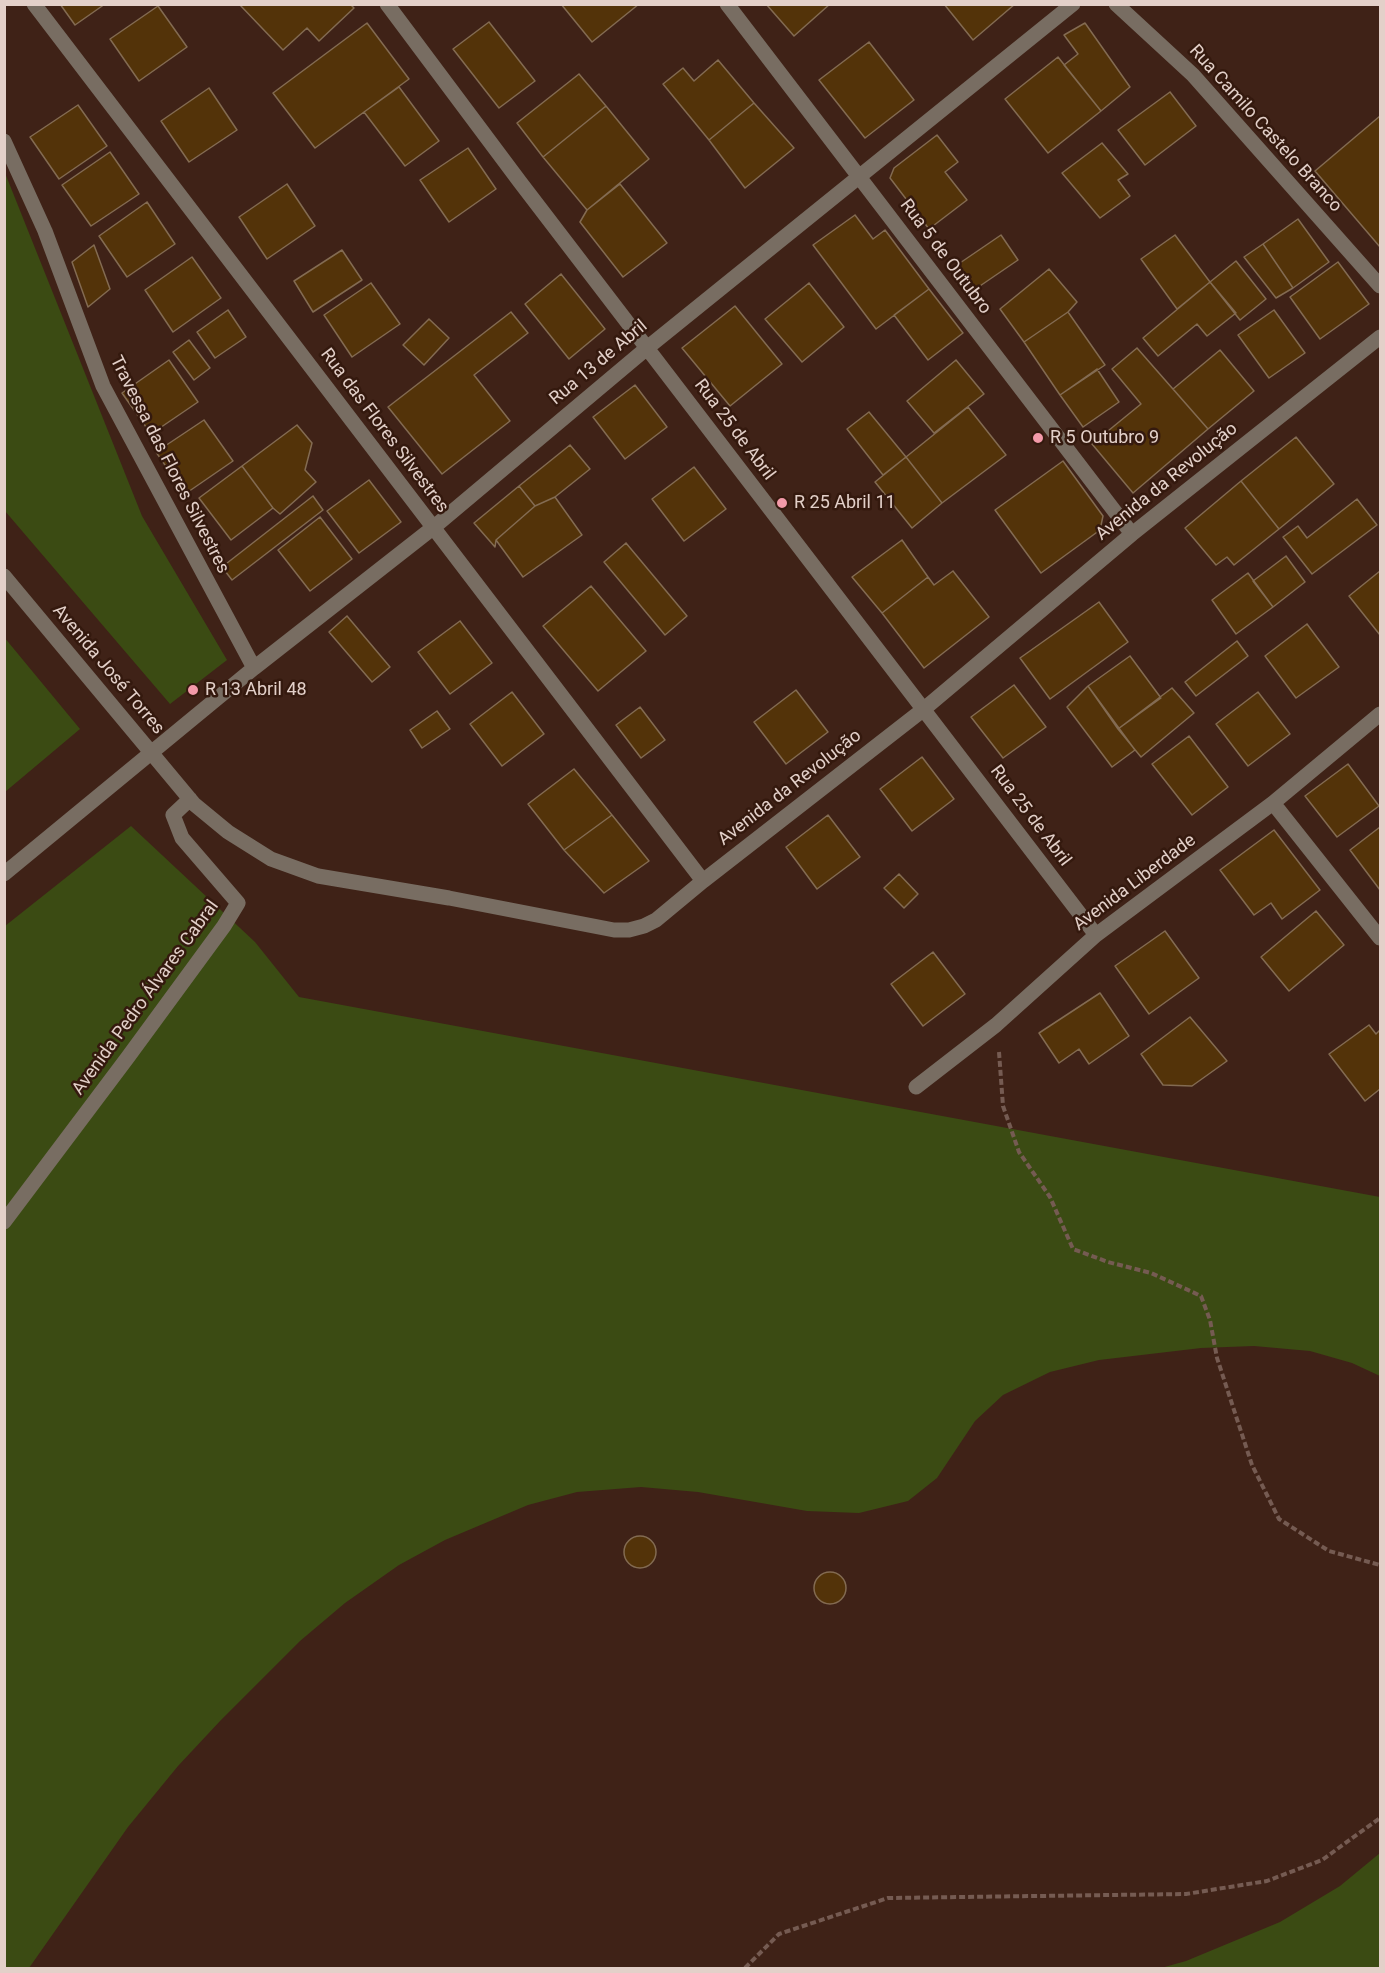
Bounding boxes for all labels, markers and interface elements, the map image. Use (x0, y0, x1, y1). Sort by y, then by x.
street label: Rua Camilo Castelo Branco (1184, 41, 1346, 217)
street label: Rua 5 de Outubro (895, 195, 995, 319)
street label: Rua 13 de Abril (546, 316, 652, 410)
street label: Rua das Flores Silvestres (315, 345, 453, 517)
street label: Travessa das Flores Silvestres (105, 352, 233, 578)
street label: Rua 25 de Abril (689, 375, 779, 485)
street label: Avenida da Revolução (1092, 418, 1242, 546)
place label: R 5 Outubro 9 (1050, 427, 1159, 449)
marker: R 5 Outubro 9 (1031, 431, 1045, 445)
place label: R 25 Abril 11 (794, 492, 896, 514)
marker: R 25 Abril 11 (775, 496, 789, 510)
street label: Avenida José Torres (47, 601, 169, 739)
place label: R 13 Abril 48 (205, 679, 307, 701)
marker: R 13 Abril 48 (186, 683, 200, 697)
street label: Avenida da Revolução (714, 725, 866, 851)
street label: Rua 25 de Abril (985, 761, 1075, 871)
street label: Avenida Liberdade (1070, 830, 1200, 936)
street label: Avenida Pedro Álvares Cabral (68, 897, 224, 1099)

